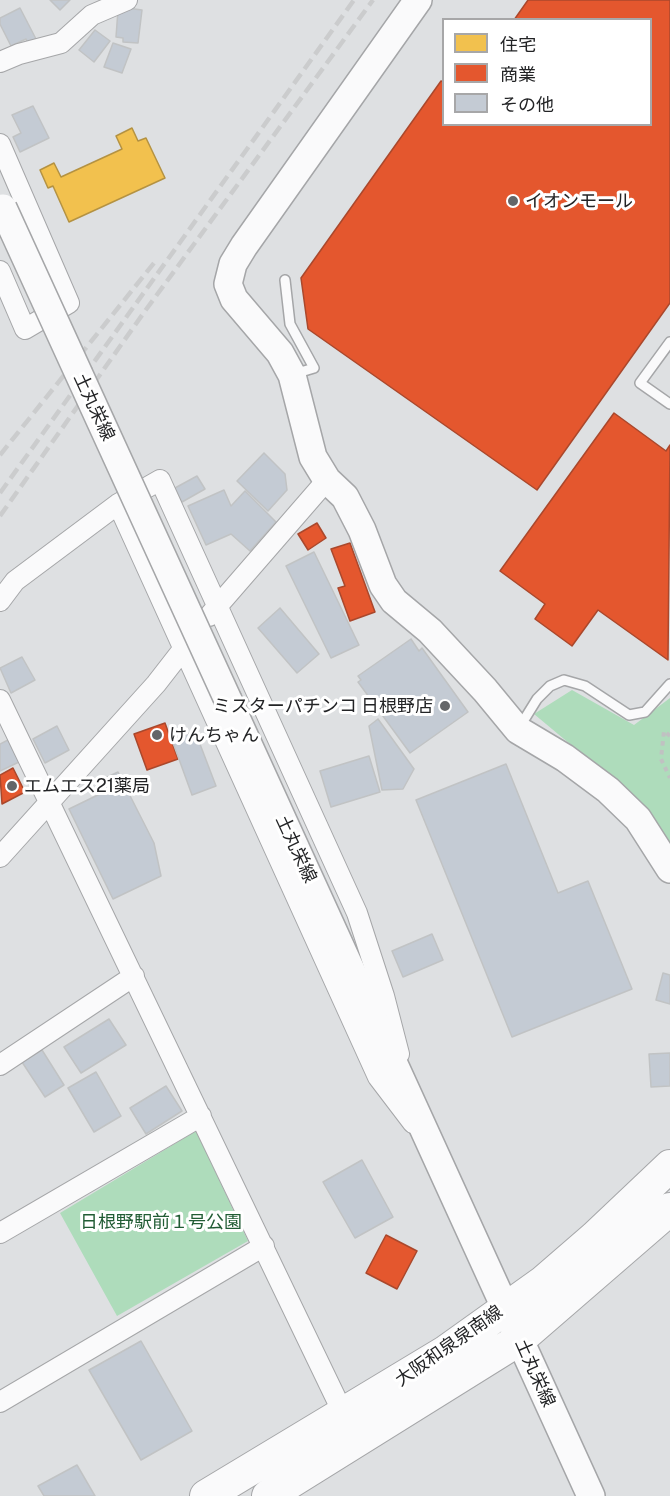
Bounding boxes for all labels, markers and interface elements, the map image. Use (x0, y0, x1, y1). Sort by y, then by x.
legend (442, 18, 652, 126)
text: 住宅 (500, 34, 536, 55)
text: 商業 (500, 64, 536, 85)
text: その他 (500, 94, 554, 115)
place label: イオンモール (525, 190, 633, 212)
marker: イオンモール (506, 194, 520, 208)
street label: 土丸栄線 (69, 370, 119, 444)
place label: ミスターパチンコ 日根野店 (213, 695, 433, 717)
marker: ミスターパチンコ 日根野店 (438, 699, 452, 713)
place label: けんちゃん (169, 724, 259, 746)
marker: けんちゃん (150, 728, 164, 742)
place label: エムエス21薬局 (24, 775, 150, 797)
marker: エムエス21薬局 (5, 779, 19, 793)
street label: 土丸栄線 (271, 812, 321, 886)
park label: 日根野駅前１号公園 (80, 1211, 242, 1233)
street label: 大阪和泉泉南線 (391, 1301, 507, 1391)
street label: 土丸栄線 (510, 1336, 560, 1410)

